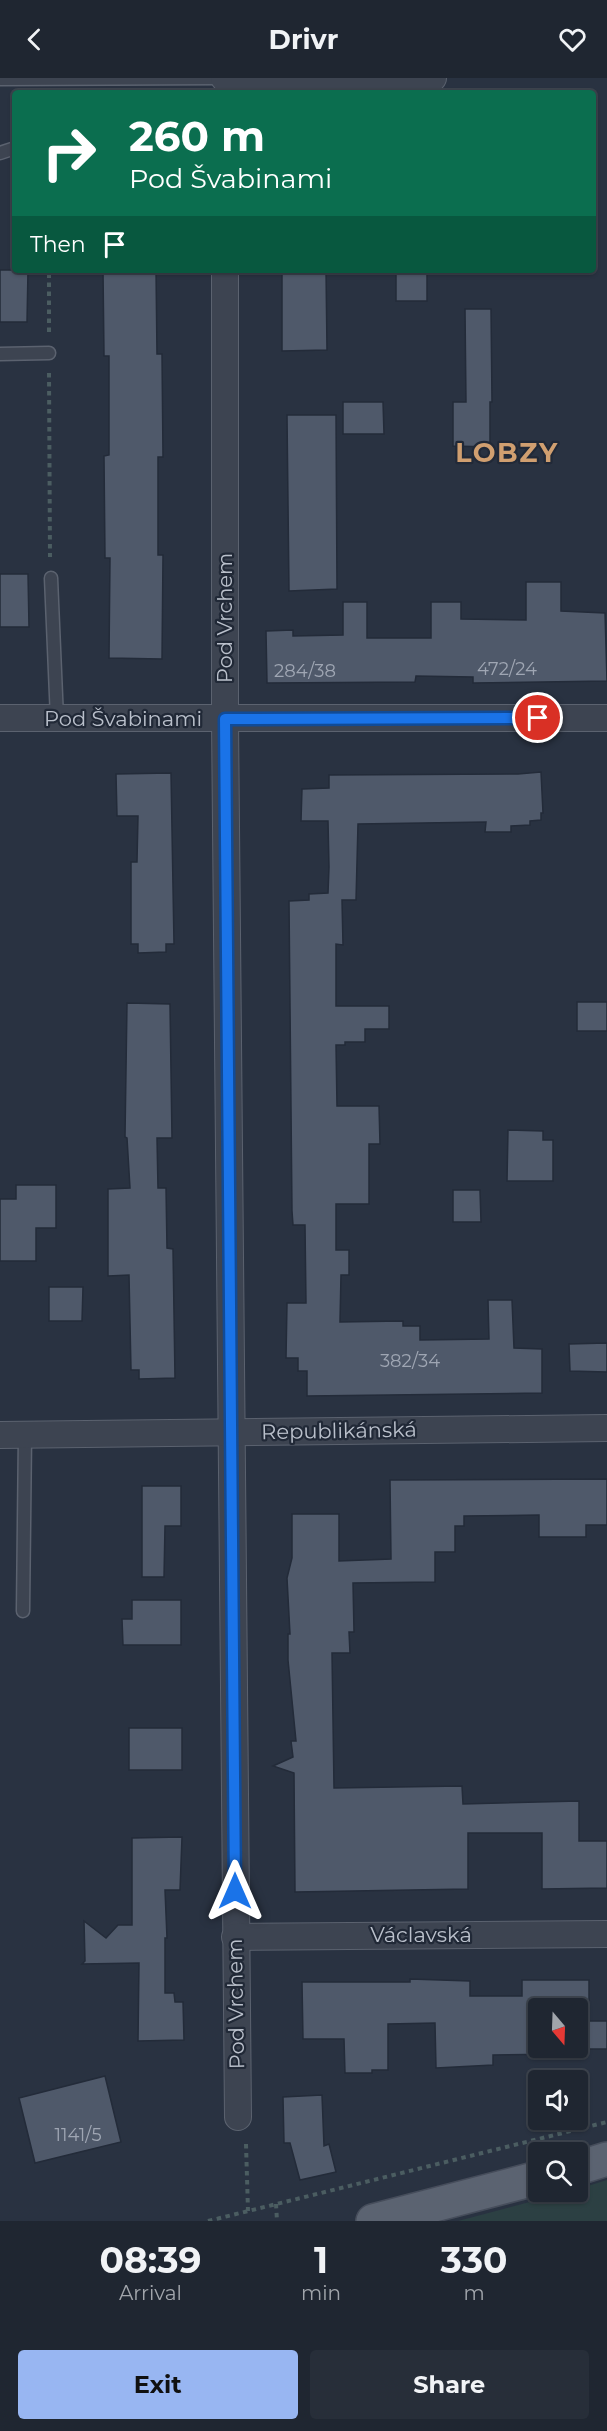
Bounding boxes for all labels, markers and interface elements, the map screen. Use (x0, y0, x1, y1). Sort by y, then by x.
icon: back (18, 23, 51, 56)
text: Drivr (269, 23, 338, 56)
icon: heart (556, 23, 589, 56)
text: 260 m (129, 110, 265, 162)
icon: right (30, 114, 108, 192)
text: Pod Švabinami (129, 162, 332, 195)
icon: arrive (98, 228, 131, 261)
text: Then (30, 231, 86, 258)
district label: LOBZY (455, 436, 559, 469)
street label: Pod Vrchem (212, 553, 237, 683)
house number: 472/24 (477, 658, 537, 680)
house number: 284/38 (274, 660, 336, 682)
pin (512, 692, 563, 743)
icon: arrive (521, 701, 554, 734)
street label: Pod Švabinami (44, 706, 202, 731)
house number: 382/34 (380, 1350, 440, 1372)
street label: Republikánská (261, 1417, 417, 1444)
position arrow (203, 1859, 267, 1923)
street label: Václavská (370, 1922, 472, 1947)
street label: Pod Vrchem (222, 1938, 249, 2070)
north arrow (528, 1998, 588, 2058)
map controls (528, 1998, 588, 2202)
button: sound (528, 2070, 588, 2130)
house number: 1141/5 (54, 2124, 102, 2146)
button: search (528, 2142, 588, 2202)
text: 08:39 (100, 2238, 201, 2282)
text: 1 (314, 2238, 328, 2282)
text: 330 (441, 2238, 507, 2282)
text: Arrival (119, 2281, 182, 2305)
text: min (301, 2281, 341, 2305)
text: m (463, 2281, 485, 2305)
button: Exit (18, 2350, 298, 2419)
button: Share (310, 2350, 589, 2419)

